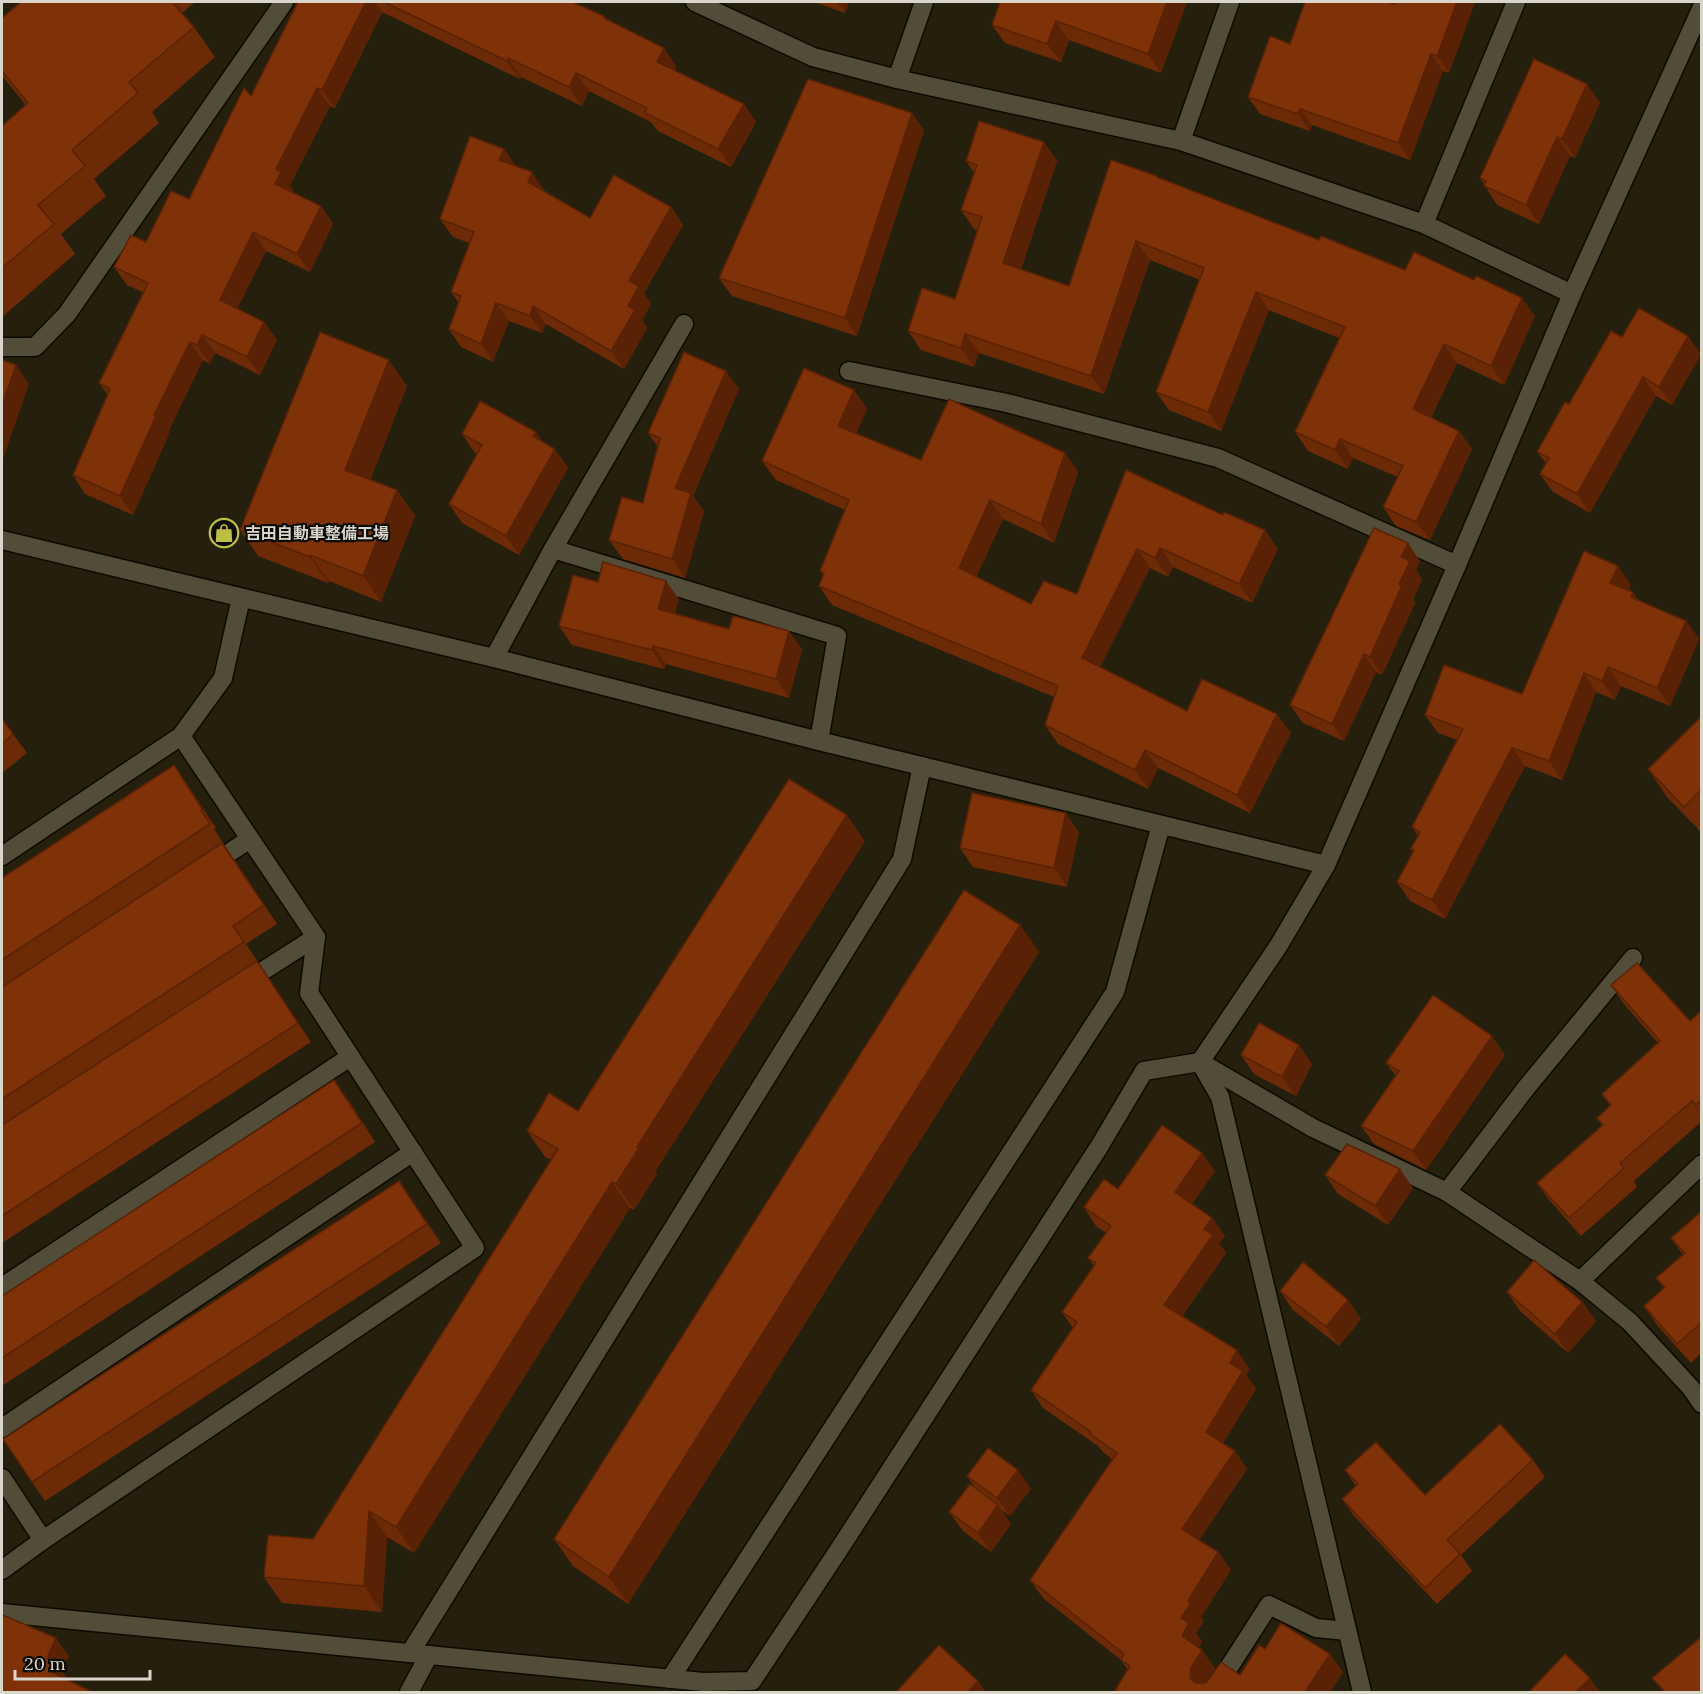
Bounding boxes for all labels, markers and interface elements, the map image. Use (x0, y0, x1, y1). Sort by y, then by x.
shop icon: 吉田自動車整備工場 (208, 517, 240, 549)
place label: 吉田自動車整備工場 (245, 523, 389, 543)
scale bar (15, 1643, 150, 1681)
text: 20 m (24, 1652, 66, 1675)

